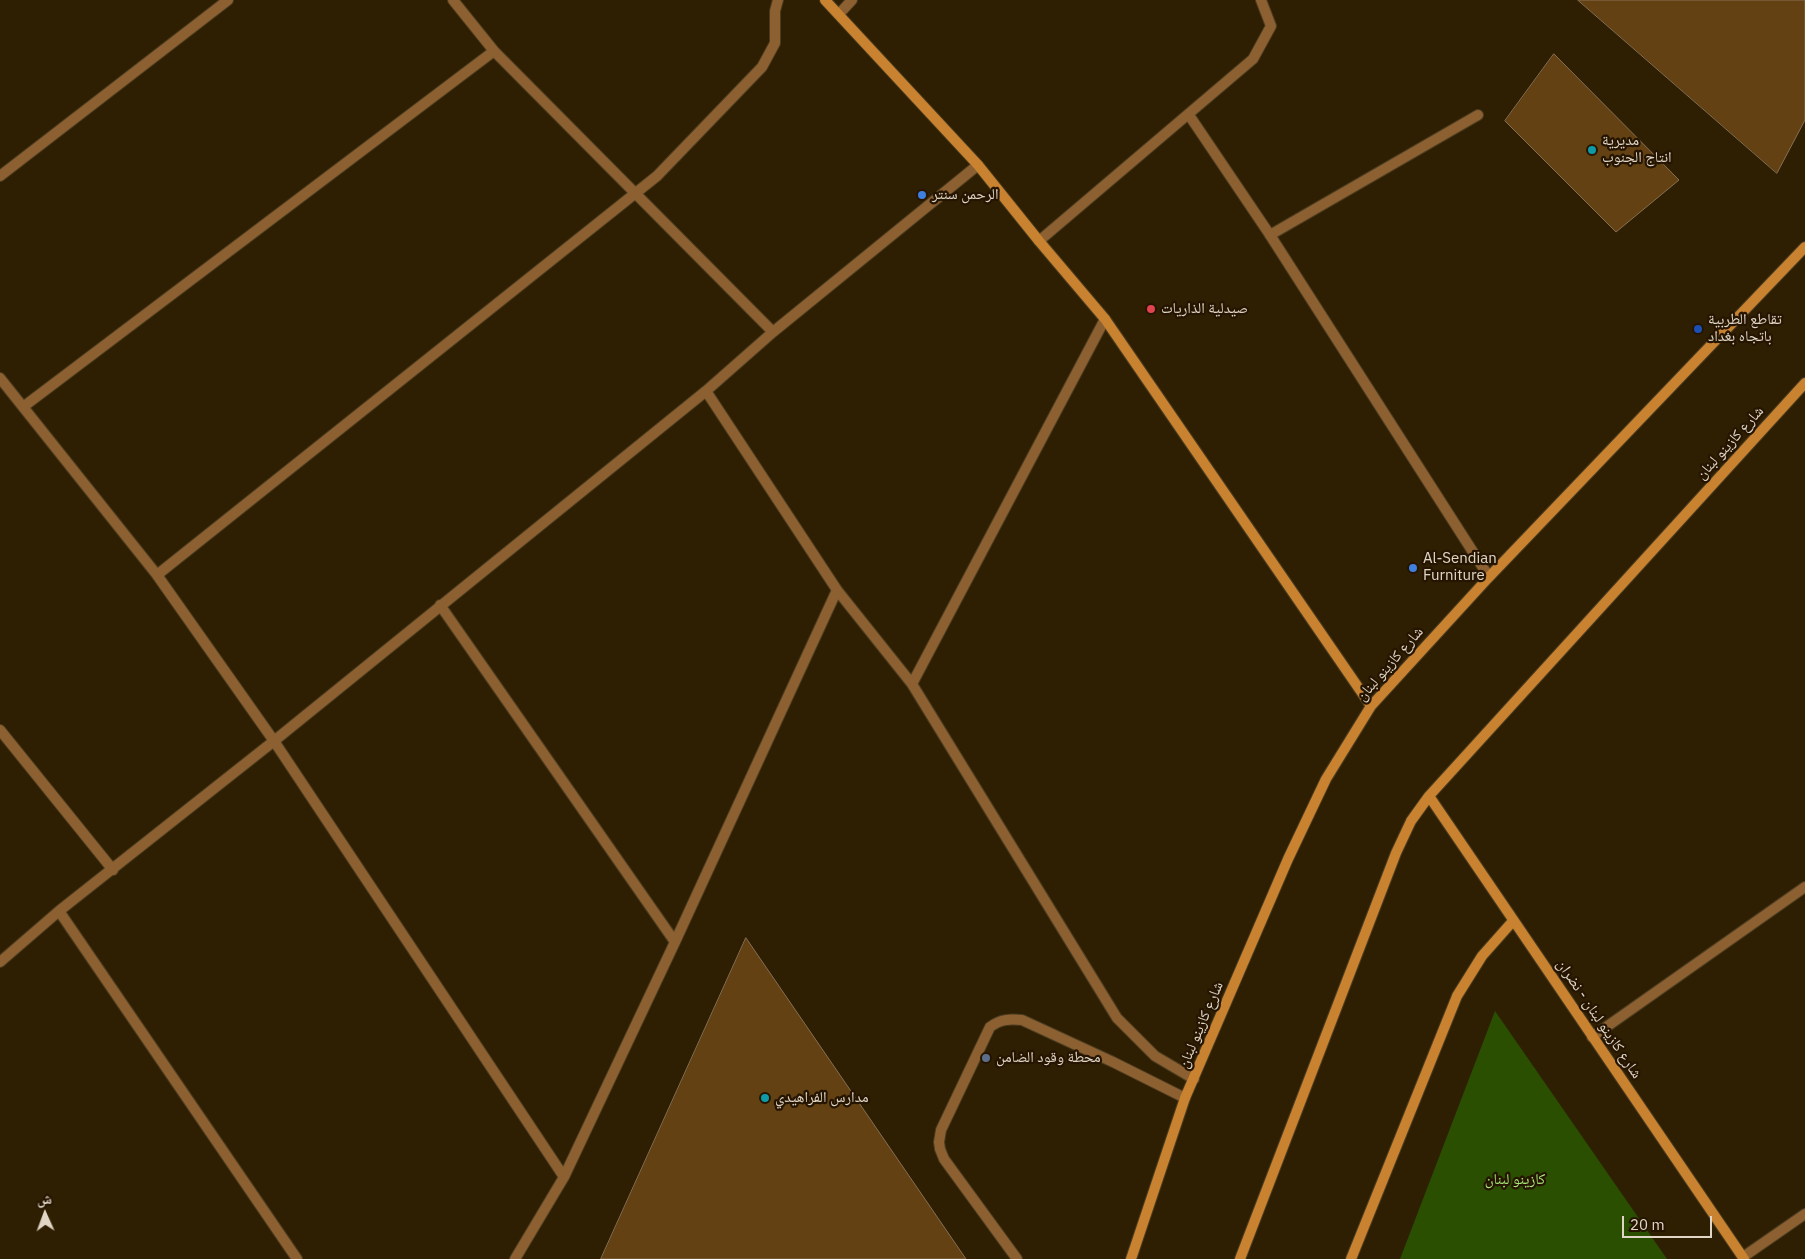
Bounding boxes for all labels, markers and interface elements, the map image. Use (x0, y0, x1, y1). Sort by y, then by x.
place label: مديرية انتاج الجنوب (1602, 132, 1672, 167)
marker: مديرية انتاج الجنوب (1586, 144, 1598, 156)
place label: الرحمن سنتر (932, 186, 999, 204)
marker: الرحمن سنتر (916, 189, 928, 201)
place label: صيدلية الذاريات (1161, 300, 1248, 318)
marker: صيدلية الذاريات (1145, 303, 1157, 315)
place label: تقاطع الطربية باتجاه بغداد (1708, 311, 1782, 346)
marker: تقاطع الطربية باتجاه بغداد (1692, 323, 1704, 335)
street label: شارع كازينو لبنان (1692, 403, 1768, 483)
place label: Al-Sendian Furniture (1423, 550, 1497, 585)
marker: Al-Sendian Furniture (1407, 562, 1419, 574)
street label: شارع كازينو لبنان (1353, 623, 1427, 705)
street label: شارع كازينو لبنان - نضران (1552, 956, 1646, 1082)
street label: شارع كازينو لبنان (1175, 979, 1227, 1071)
place label: محطة وقود الضامن (996, 1049, 1101, 1067)
marker: محطة وقود الضامن (980, 1052, 992, 1064)
place label: مدارس الفراهيدي (775, 1089, 869, 1107)
marker: مدارس الفراهيدي (759, 1092, 771, 1104)
park label: كازينو لبنان (1485, 1171, 1545, 1189)
north arrow (20, 1189, 70, 1239)
text: ش (37, 1190, 52, 1208)
scale bar (1625, 1206, 1715, 1238)
text: 20 m (1630, 1215, 1665, 1234)

